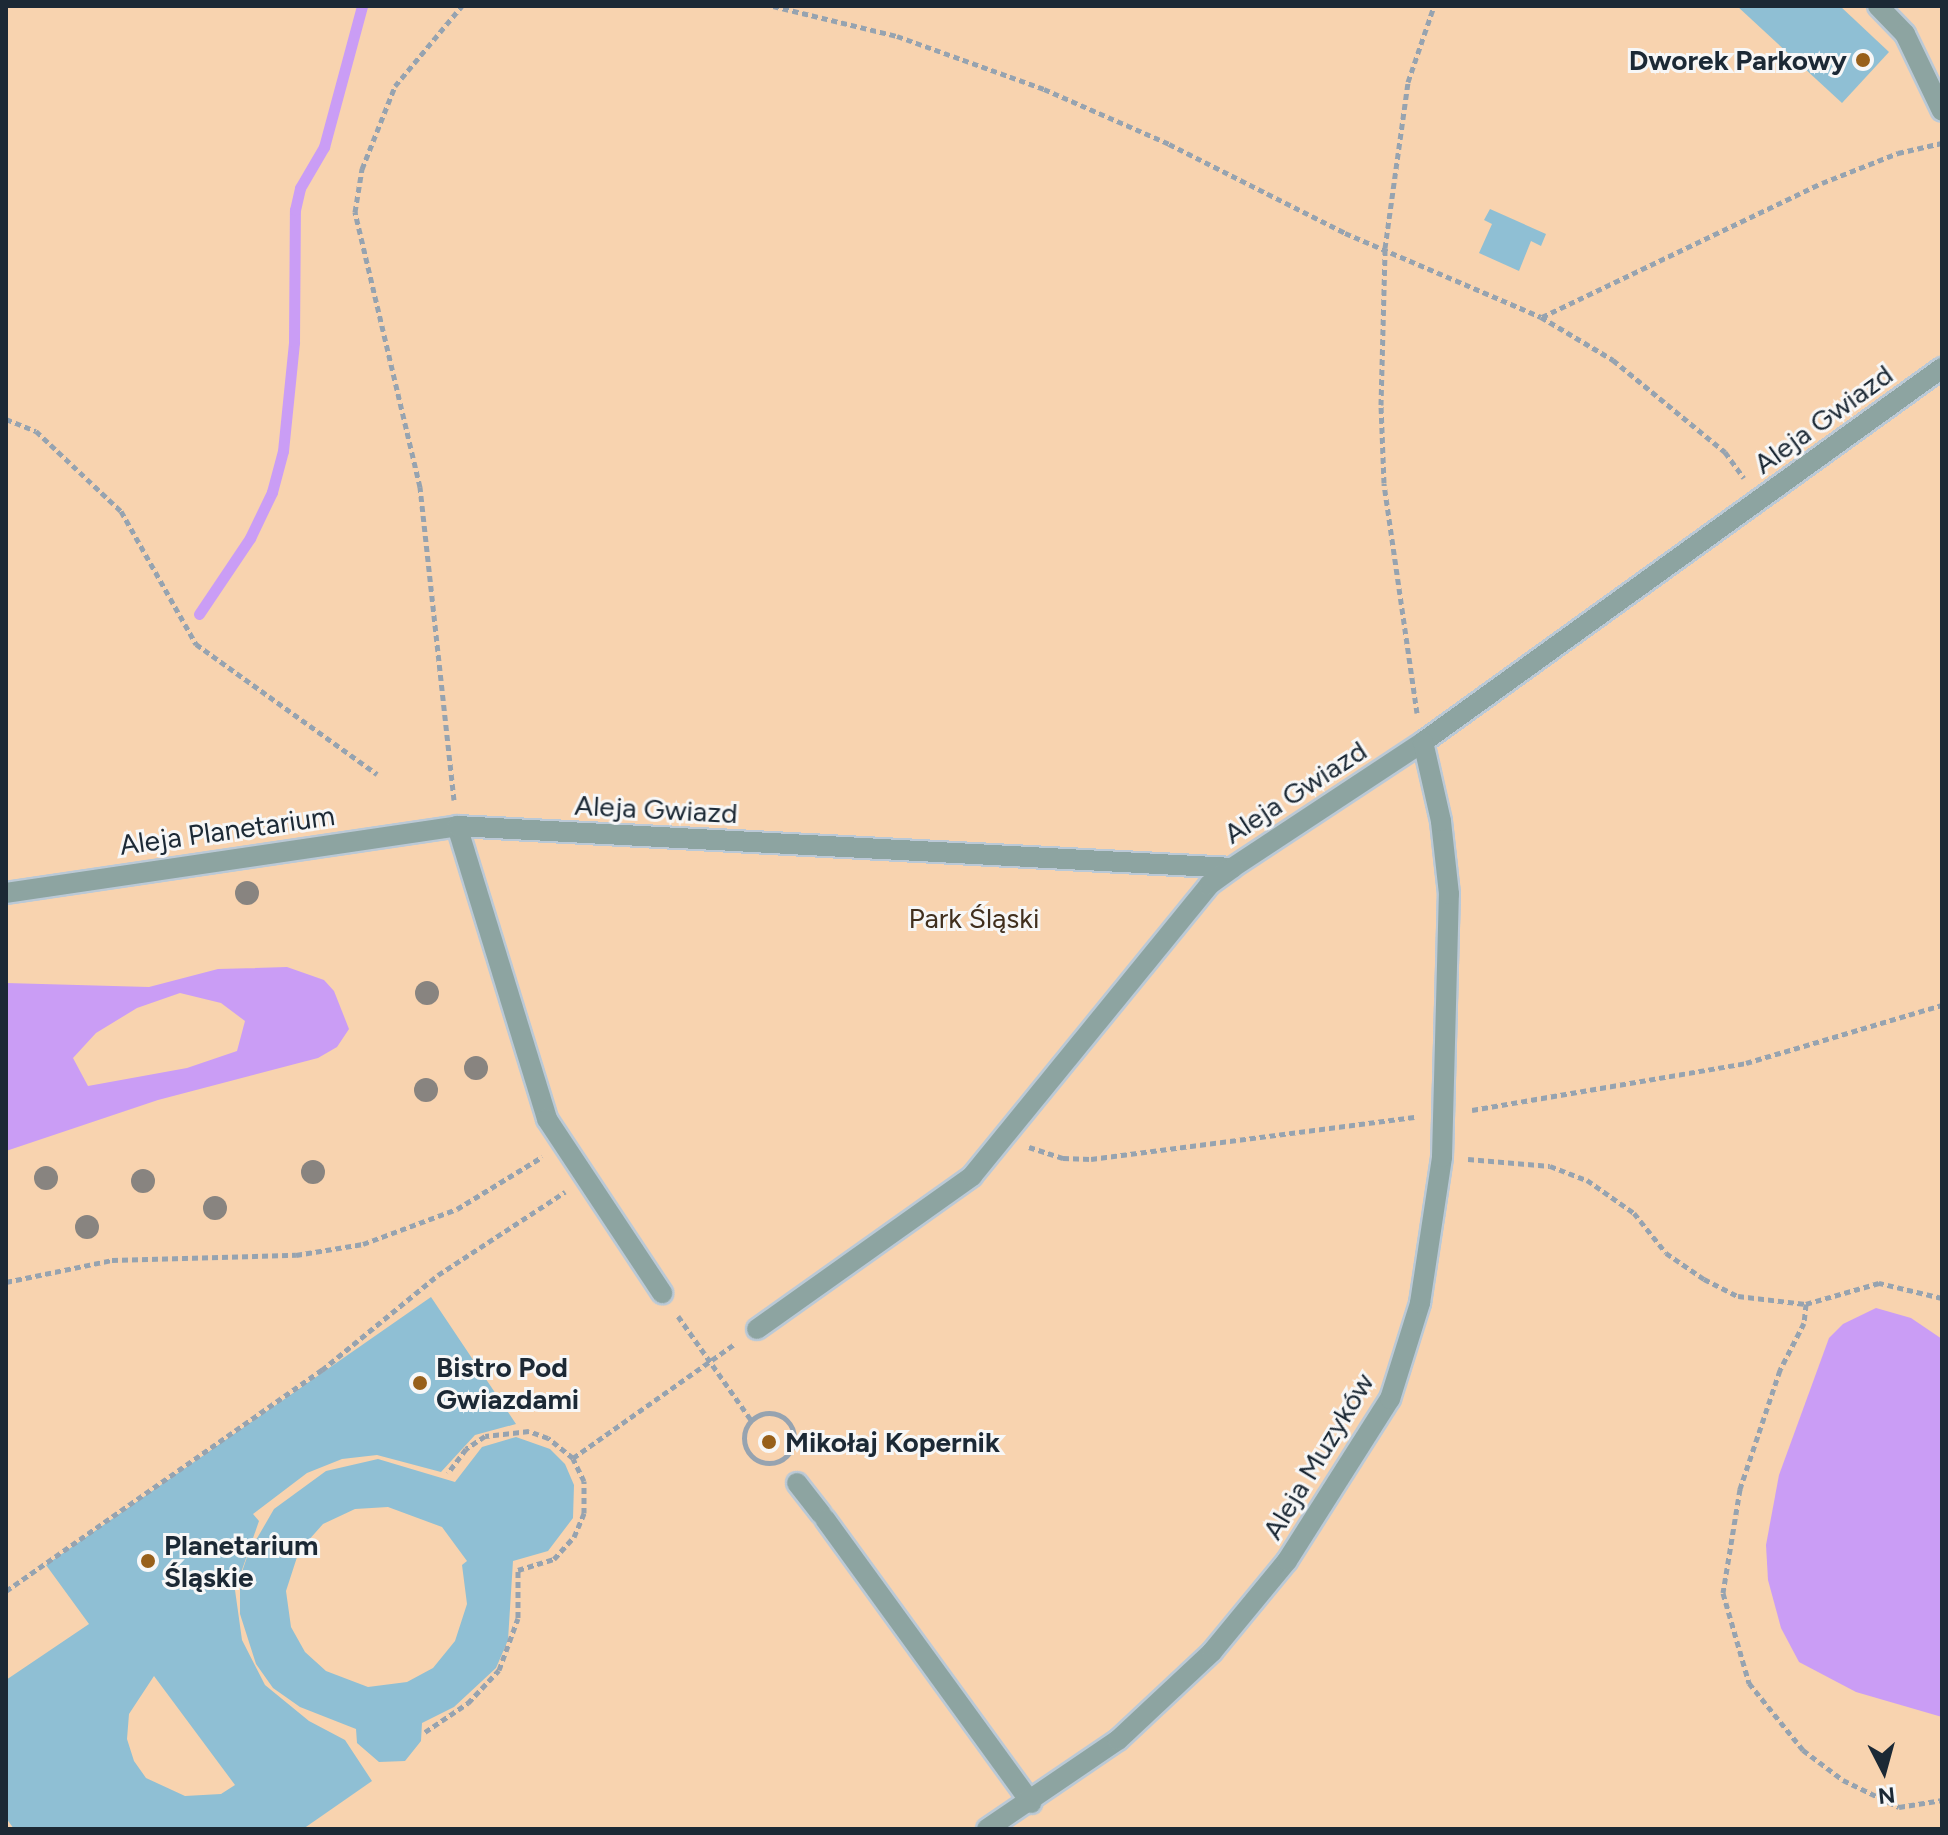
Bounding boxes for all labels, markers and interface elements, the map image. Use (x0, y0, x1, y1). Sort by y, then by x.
place label: Dworek Parkowy (1629, 43, 1847, 77)
marker: Dworek Parkowy (1854, 51, 1872, 69)
street label: Aleja Gwiazd (1747, 357, 1899, 481)
street label: Aleja Gwiazd (1217, 733, 1373, 851)
street label: Aleja Gwiazd (574, 788, 738, 830)
street label: Aleja Planetarium (117, 798, 337, 862)
park label: Park Śląski (909, 901, 1039, 935)
place label: Bistro Pod Gwiazdami (436, 1350, 579, 1416)
street label: Aleja Muzyków (1255, 1367, 1381, 1545)
marker: Bistro Pod Gwiazdami (411, 1374, 429, 1392)
place label: Mikołaj Kopernik (785, 1425, 1000, 1459)
marker: Mikołaj Kopernik (760, 1433, 778, 1451)
place label: Planetarium Śląskie (164, 1528, 318, 1594)
marker: Planetarium Śląskie (139, 1552, 157, 1570)
north arrow (1844, 1731, 1924, 1811)
text: N (1877, 1781, 1896, 1810)

